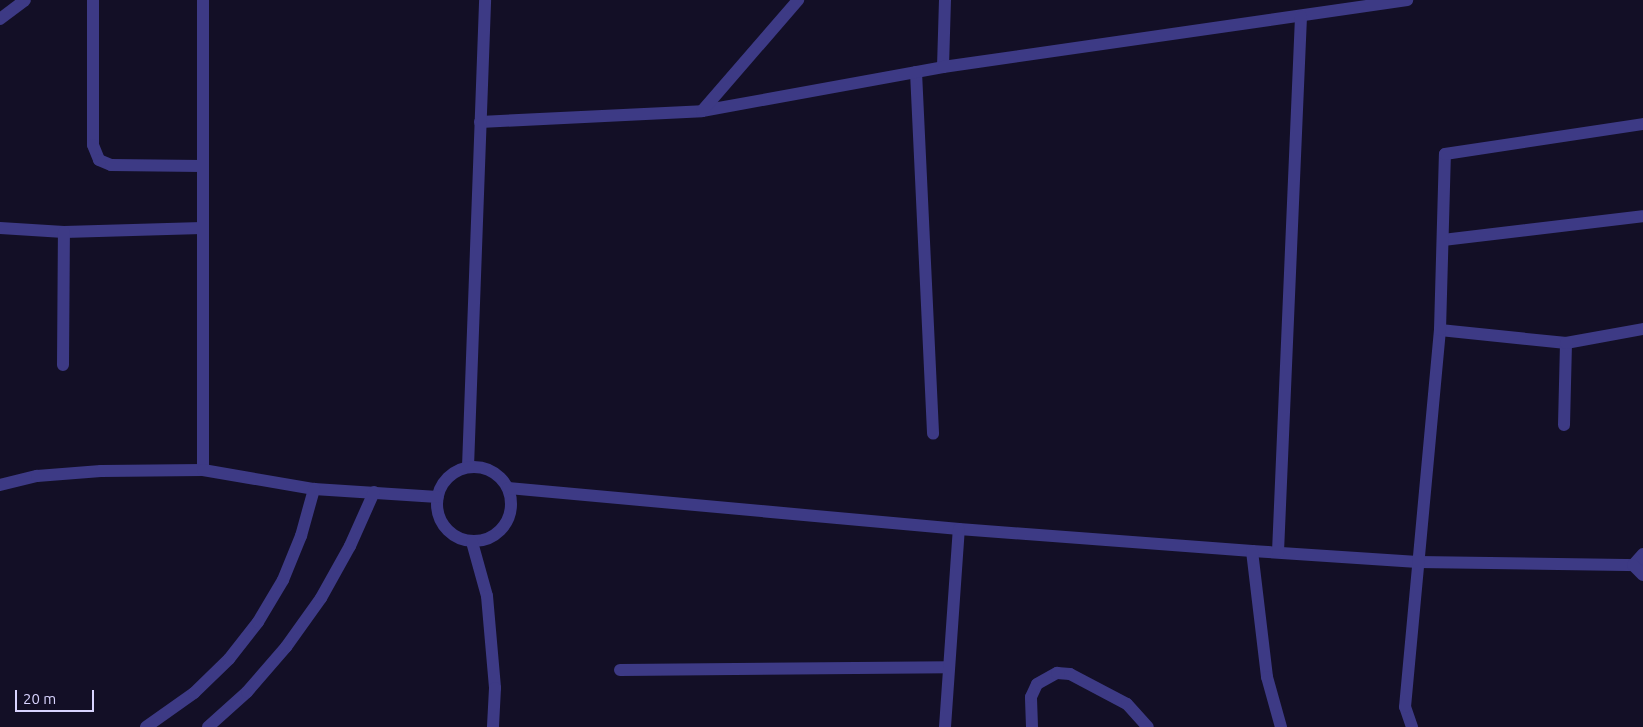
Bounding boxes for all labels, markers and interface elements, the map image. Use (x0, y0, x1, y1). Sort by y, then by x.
scale bar (18, 680, 96, 712)
text: 20 m (23, 690, 56, 707)

